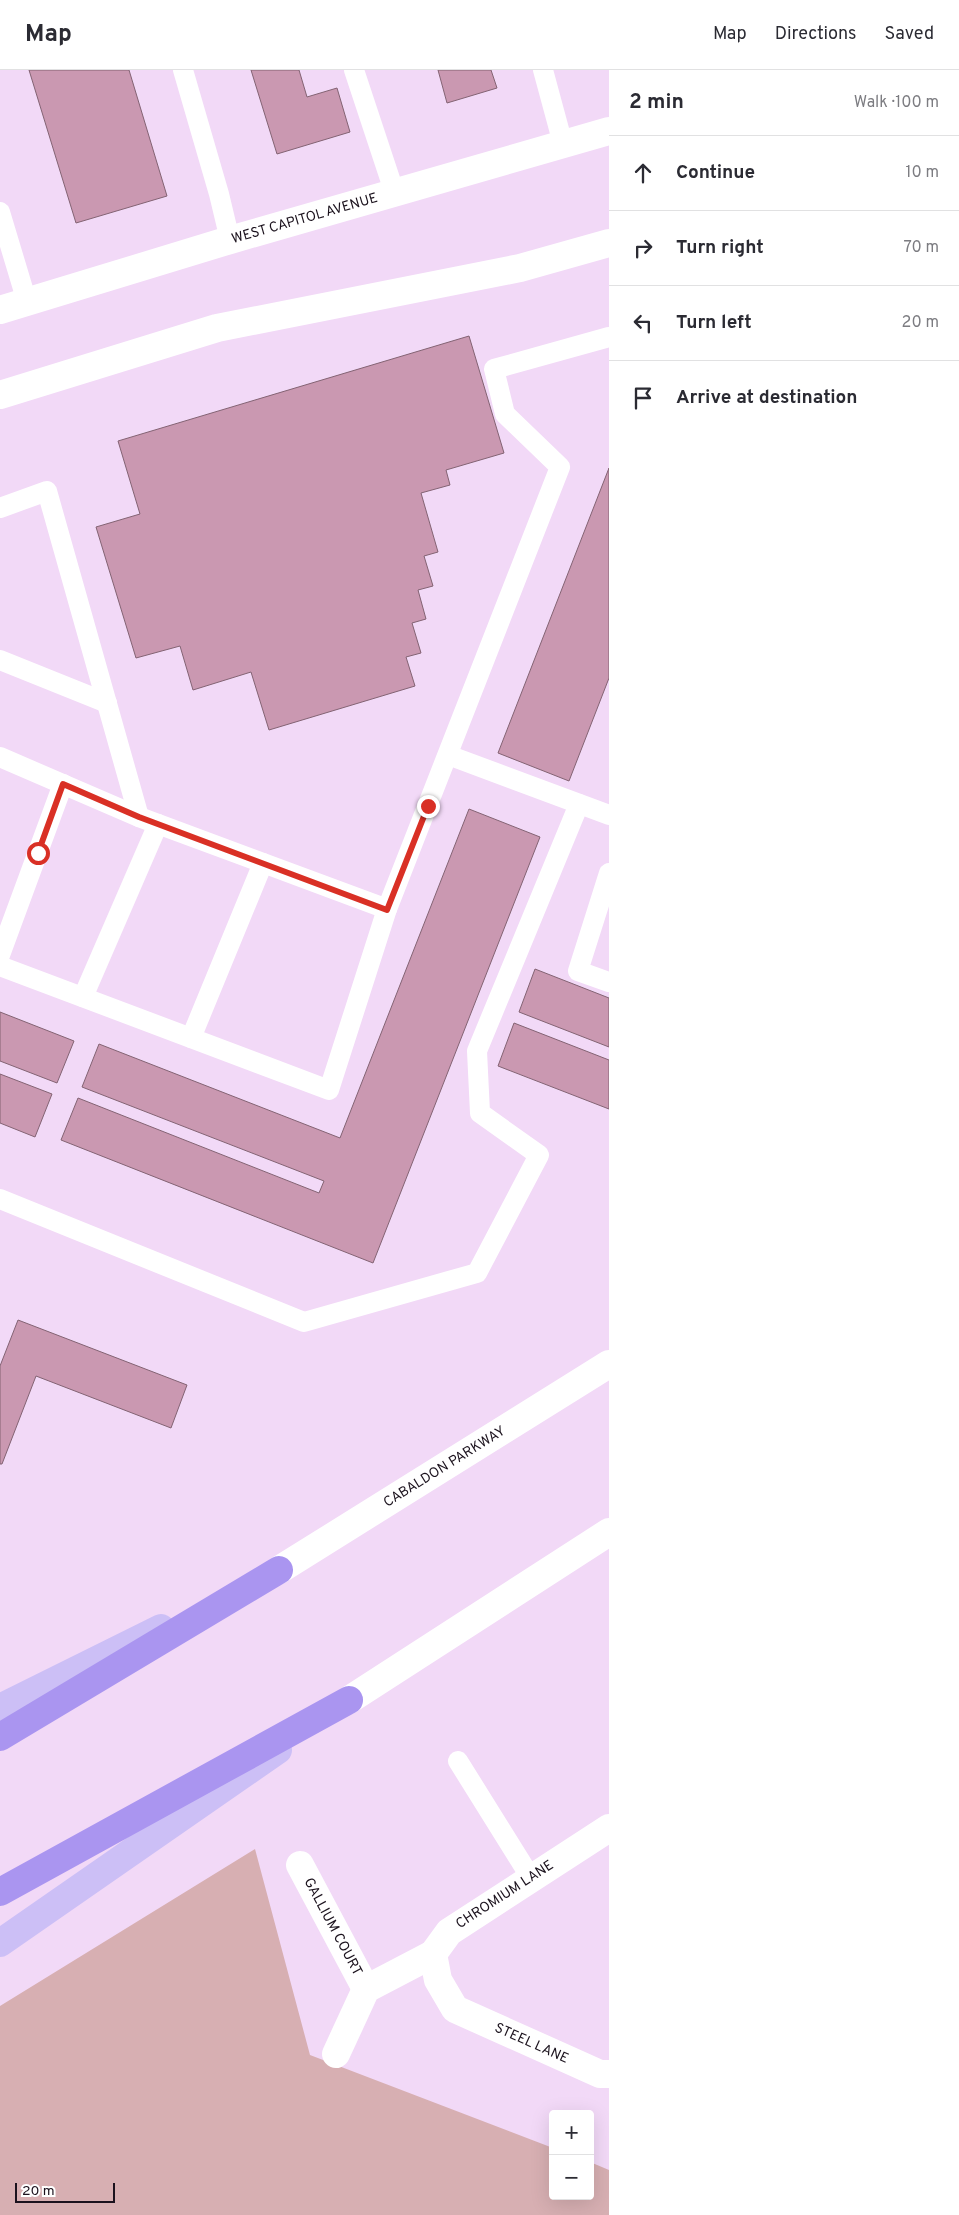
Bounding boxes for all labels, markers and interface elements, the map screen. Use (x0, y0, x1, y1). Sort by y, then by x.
text: Map (25, 20, 72, 50)
text: Map (713, 23, 747, 46)
text: Directions (775, 23, 857, 46)
text: Saved (885, 23, 934, 46)
text: 2 min (629, 89, 684, 116)
text: Walk · 100 m (854, 93, 939, 113)
icon: ahead (629, 159, 657, 187)
text: Continue (676, 161, 755, 185)
text: 10 m (905, 163, 939, 183)
street label: WEST CAPITOL AVENUE (230, 190, 379, 248)
icon: right (629, 234, 657, 262)
text: Turn right (676, 236, 764, 260)
text: 70 m (904, 238, 939, 258)
icon: left (629, 309, 657, 337)
text: Turn left (676, 311, 752, 335)
text: 20 m (902, 313, 939, 333)
icon: arrive (629, 384, 657, 412)
text: Arrive at destination (676, 386, 857, 410)
route end (417, 795, 440, 818)
route start (27, 842, 50, 865)
street label: CABALDON PARKWAY (380, 1422, 508, 1511)
street label: CHROMIUM LANE (453, 1857, 557, 1933)
street label: GALLIUM COURT (300, 1875, 366, 1979)
street label: STEEL LANE (492, 2019, 571, 2067)
map controls (549, 2110, 594, 2200)
button: + (549, 2110, 594, 2155)
button: − (549, 2155, 594, 2200)
scale bar (15, 2180, 115, 2203)
text: 20 m (22, 2183, 55, 2200)

